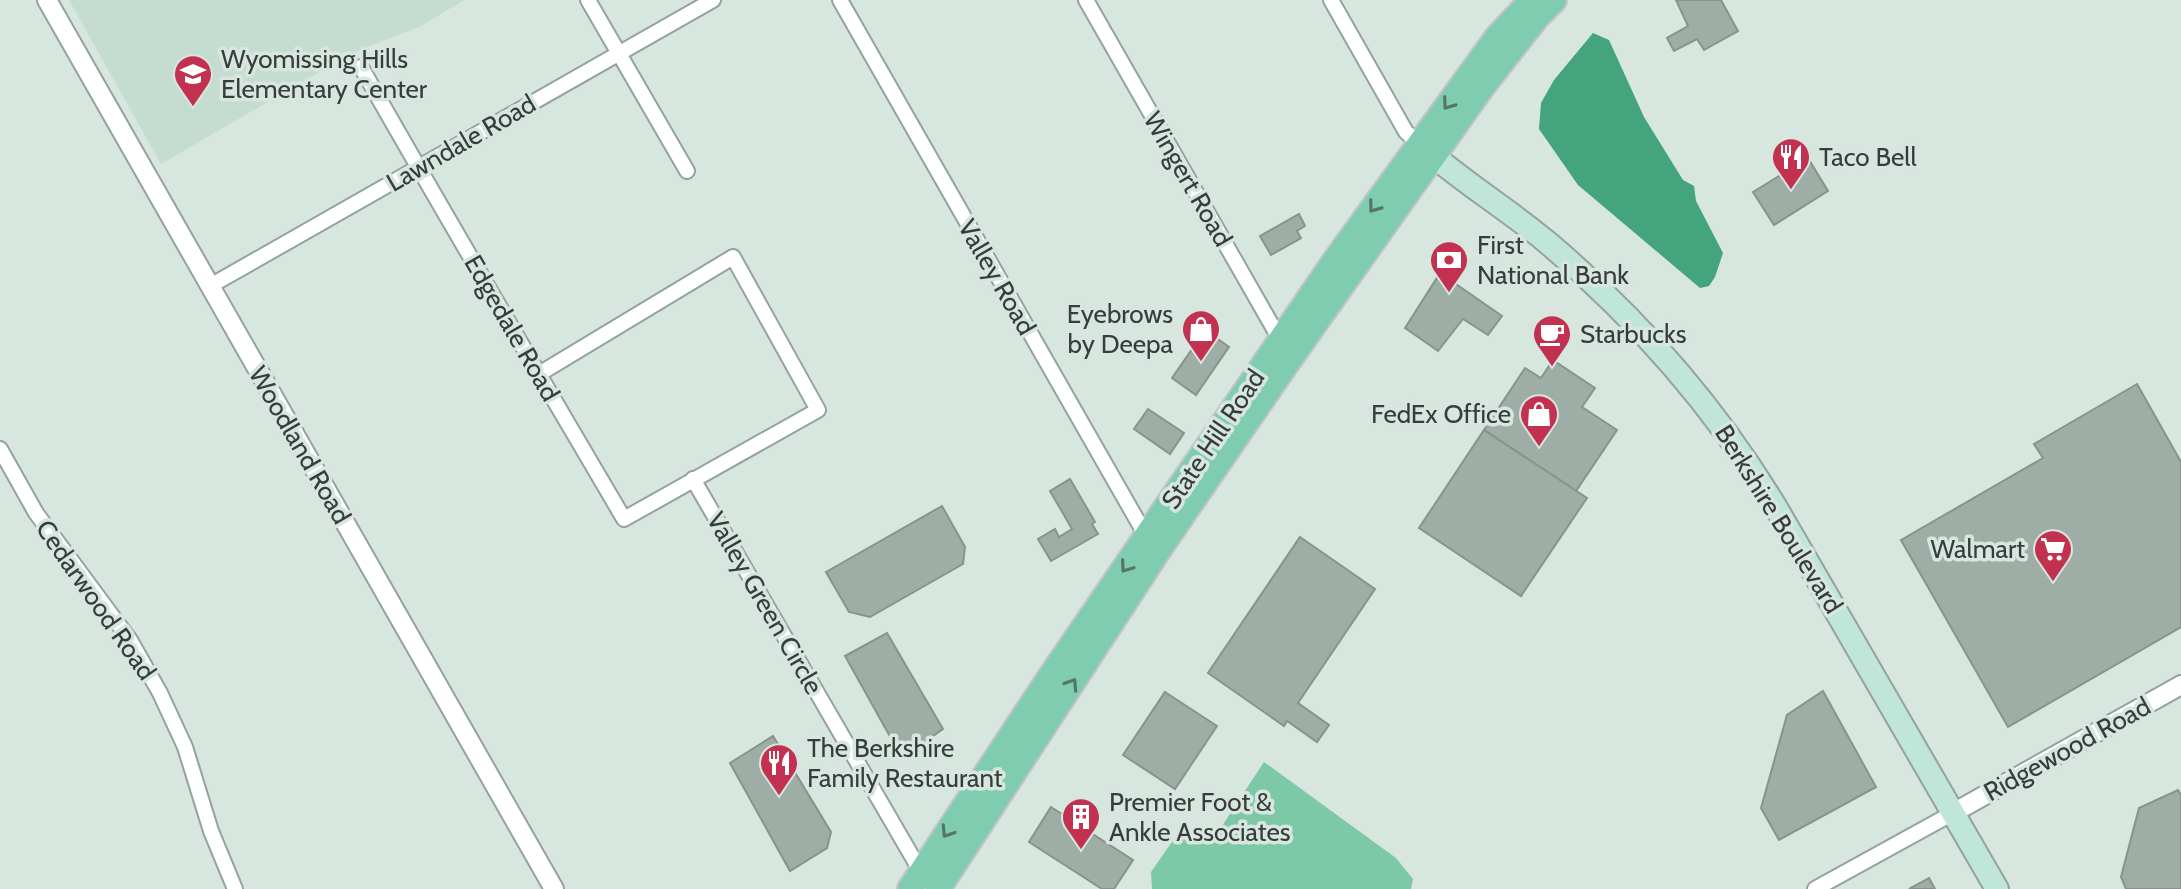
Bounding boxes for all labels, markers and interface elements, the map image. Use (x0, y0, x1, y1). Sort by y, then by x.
place label: Wyomissing Hills Elementary Center (221, 43, 428, 105)
school or university icon: Wyomissing Hills Elementary Center (172, 53, 214, 108)
street label: Lawndale Road (381, 87, 541, 199)
one-way arrow (1443, 95, 1458, 110)
street label: Wingert Road (1137, 106, 1239, 252)
restaurant icon: Taco Bell (1770, 136, 1812, 191)
place label: Taco Bell (1819, 141, 1917, 173)
one-way arrow (1369, 198, 1383, 213)
street label: Valley Road (951, 214, 1043, 340)
place label: First National Bank (1477, 229, 1629, 291)
bank icon: First National Bank (1428, 239, 1470, 294)
street label: Edgedale Road (457, 249, 567, 407)
place label: Eyebrows by Deepa (1067, 298, 1174, 360)
shop icon: Eyebrows by Deepa (1180, 308, 1222, 363)
cafe icon: Starbucks (1531, 313, 1573, 368)
place label: Starbucks (1580, 318, 1687, 350)
street label: Woodland Road (242, 361, 358, 529)
street label: State Hill Road (1155, 363, 1271, 515)
shop icon: FedEx Office (1518, 393, 1560, 448)
place label: FedEx Office (1371, 398, 1511, 430)
street label: Berkshire Boulevard (1708, 419, 1850, 619)
street label: Valley Green Circle (700, 506, 830, 700)
street label: Cedarwood Road (29, 514, 163, 686)
supermarket icon: Walmart (2032, 528, 2074, 583)
place label: Walmart (1931, 533, 2025, 565)
one-way arrow (1121, 559, 1136, 573)
one-way arrow (1062, 678, 1077, 693)
street label: Ridgewood Road (1978, 690, 2156, 808)
place label: The Berkshire Family Restaurant (807, 732, 1003, 794)
restaurant icon: The Berkshire Family Restaurant (758, 742, 800, 797)
place label: Premier Foot & Ankle Associates (1109, 786, 1291, 848)
building icon: Premier Foot & Ankle Associates (1060, 796, 1102, 851)
one-way arrow (941, 824, 956, 838)

